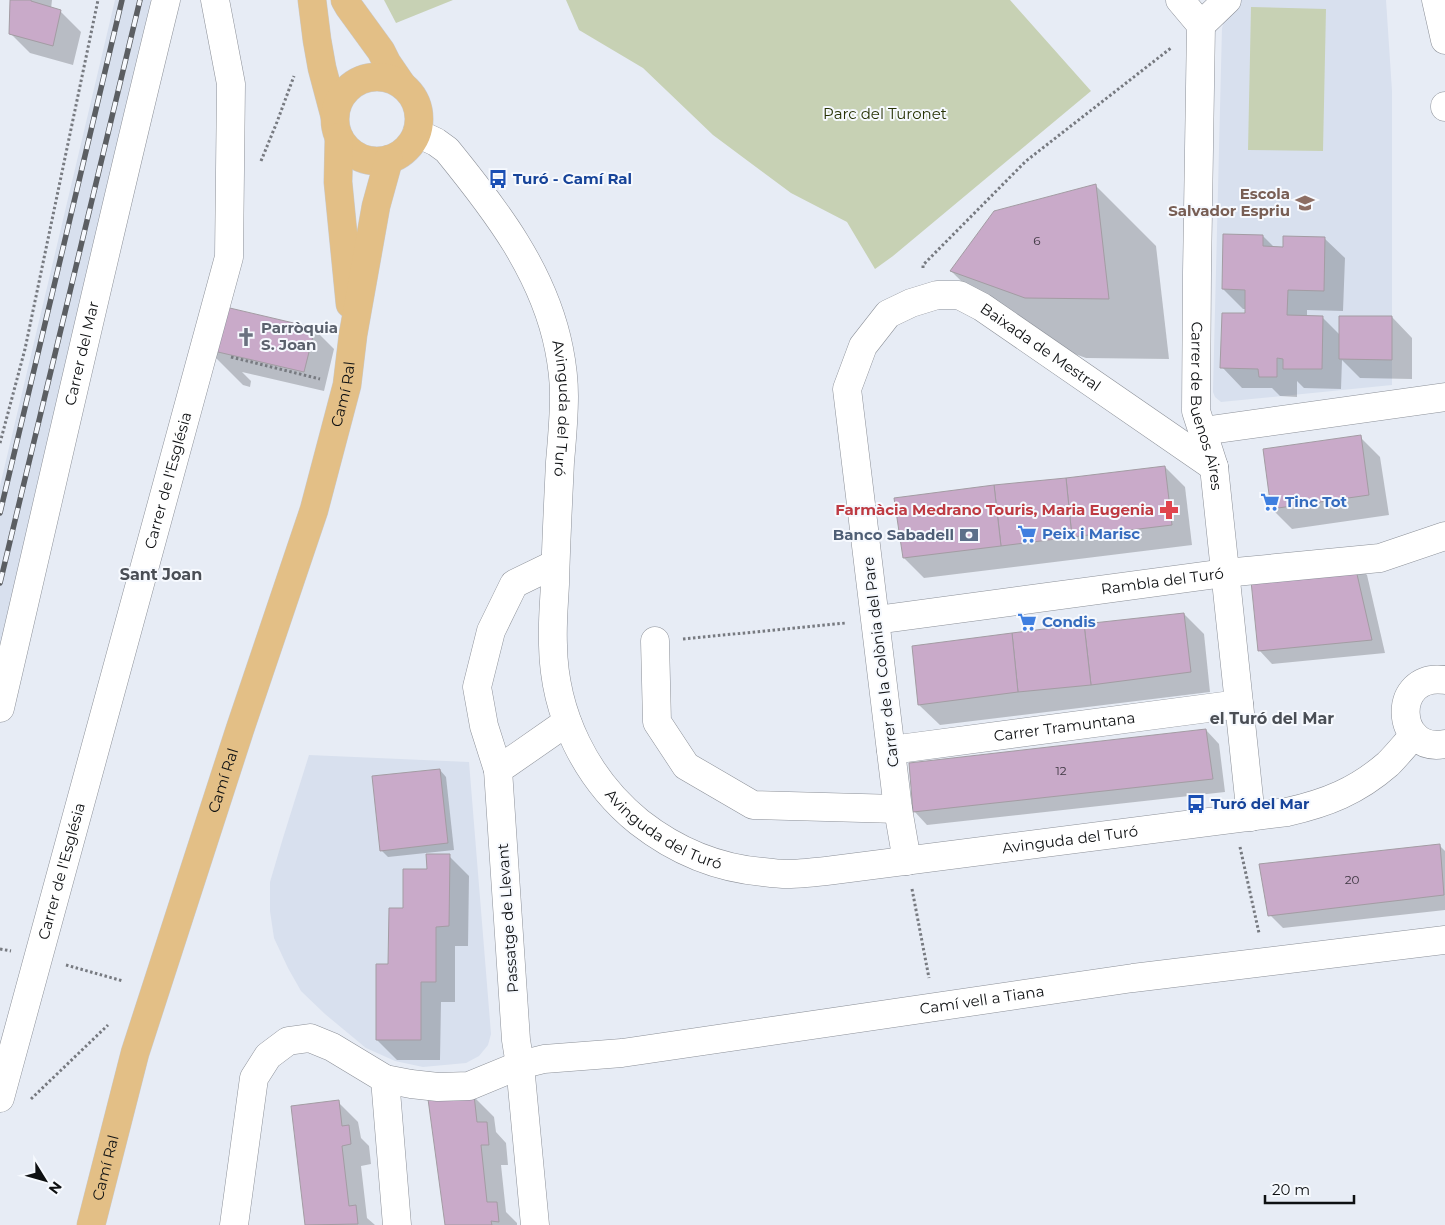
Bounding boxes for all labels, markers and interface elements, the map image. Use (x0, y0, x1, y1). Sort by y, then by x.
park label: Parc del Turonet (823, 104, 947, 123)
bus stop icon: Turó - Camí Ral (487, 168, 509, 190)
place label: Turó - Camí Ral (513, 169, 632, 188)
place label: Escola Salvador Espriu (1168, 184, 1290, 220)
school or university icon: Escola Salvador Espriu (1294, 192, 1316, 214)
house number: 6 (1033, 233, 1041, 248)
street label: Carrer del Mar (60, 299, 103, 407)
street label: Baixada de Mestral (977, 299, 1105, 395)
place label: Parròquia S. Joan (261, 318, 338, 354)
street label: Carrer de Buenos Aires (1186, 321, 1226, 491)
church icon: Parròquia S. Joan (235, 326, 257, 348)
street label: Avinguda del Turó (548, 338, 574, 477)
street label: Camí Ral (326, 360, 359, 429)
street label: Carrer de l'Església (140, 410, 195, 551)
supermarket icon: Tinc Tot (1259, 491, 1281, 513)
place label: Tinc Tot (1285, 492, 1348, 511)
pharmacy icon: Farmàcia Medrano Touris, Maria Eugenia (1158, 499, 1180, 521)
place label: Farmàcia Medrano Touris, Maria Eugenia (835, 500, 1154, 519)
supermarket icon: Peix i Marisc (1016, 523, 1038, 545)
bank icon: Banco Sabadell (958, 524, 980, 546)
place label: Peix i Marisc (1042, 524, 1140, 543)
place label: Banco Sabadell (833, 525, 954, 544)
street label: Carrer de la Colònia del Pare (858, 556, 903, 768)
street label: Rambla del Turó (1100, 563, 1225, 599)
district label: Sant Joan (120, 565, 202, 584)
supermarket icon: Condis (1016, 611, 1038, 633)
place label: Condis (1042, 612, 1096, 631)
street label: Carrer Tramuntana (992, 708, 1136, 745)
district label: el Turó del Mar (1210, 709, 1334, 728)
street label: Camí Ral (203, 746, 242, 815)
house number: 12 (1055, 763, 1067, 778)
street label: Avinguda del Turó (601, 785, 724, 873)
bus stop icon: Turó del Mar (1185, 793, 1207, 815)
place label: Turó del Mar (1211, 794, 1310, 813)
street label: Carrer de l'Església (34, 800, 89, 942)
street label: Avinguda del Turó (1001, 821, 1139, 857)
street label: Passatge de Llevant (493, 843, 522, 993)
house number: 20 (1345, 872, 1359, 887)
street label: Camí vell a Tiana (918, 981, 1045, 1018)
street label: Camí Ral (88, 1133, 123, 1203)
north arrow (20, 1155, 70, 1205)
scale bar (1265, 1172, 1354, 1204)
text: N (45, 1178, 66, 1198)
text: 20 m (1272, 1180, 1310, 1199)

